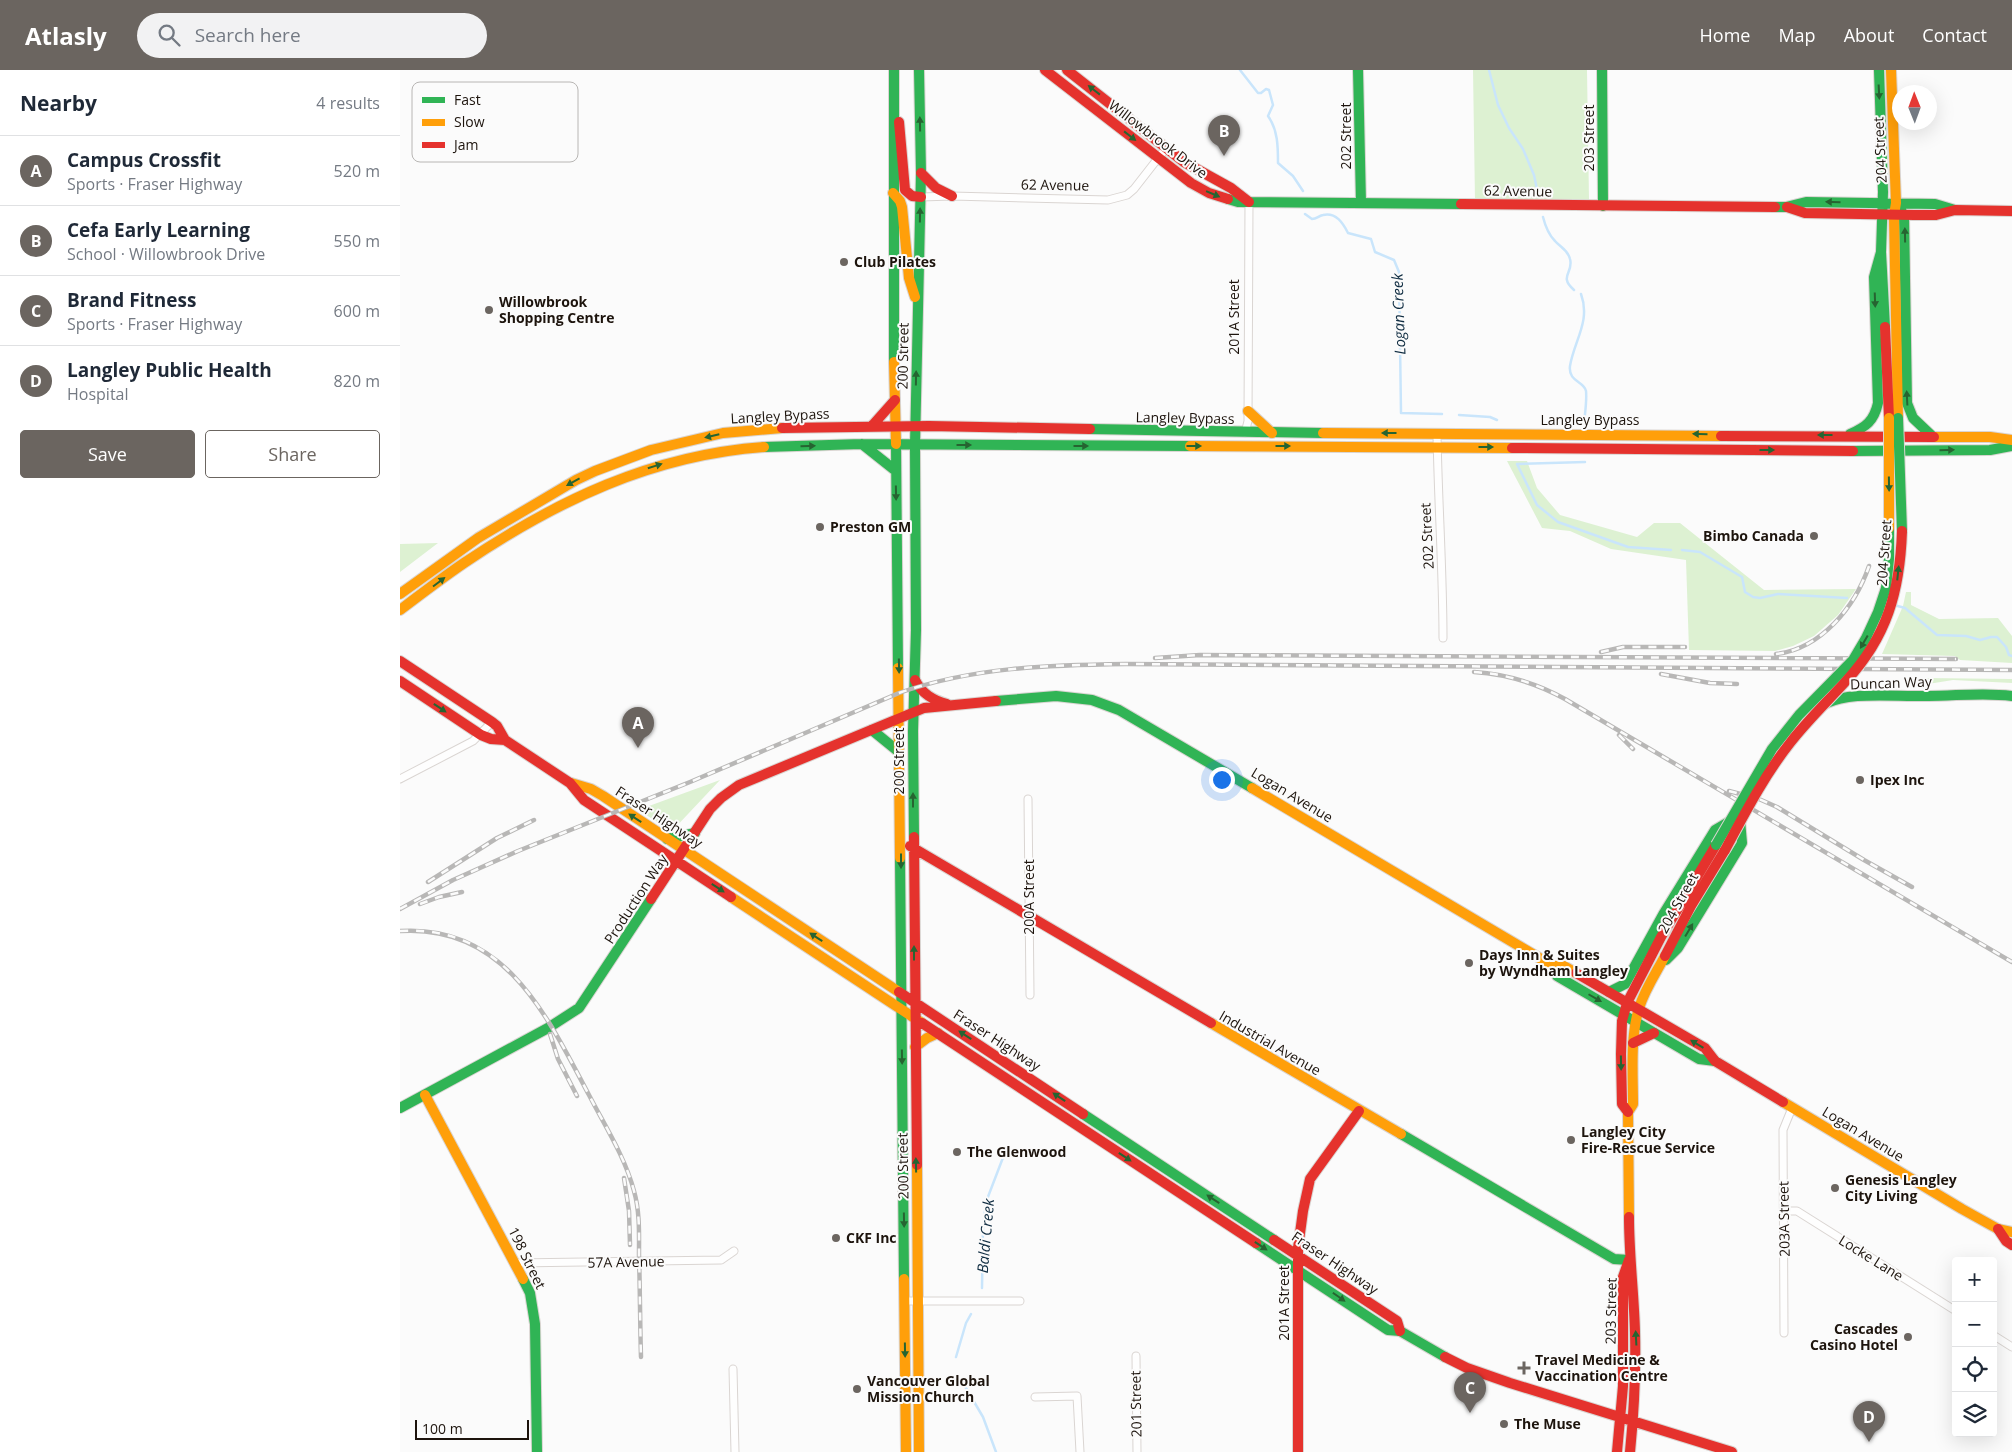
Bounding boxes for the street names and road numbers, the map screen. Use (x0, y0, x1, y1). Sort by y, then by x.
street label: Willowbrook Drive (1105, 95, 1212, 182)
street label: 202 Street (1336, 103, 1355, 169)
street label: 203 Street (1579, 105, 1598, 171)
street label: 204 Street (1868, 116, 1891, 184)
street label: 62 Avenue (1021, 174, 1089, 195)
street label: 62 Avenue (1484, 180, 1552, 201)
street label: 201A Street (1224, 279, 1243, 355)
street label: 200 Street (892, 322, 913, 390)
street label: Langley Bypass (730, 403, 830, 428)
street label: Langley Bypass (1135, 407, 1235, 428)
street label: Langley Bypass (1540, 410, 1640, 429)
street label: 202 Street (1415, 502, 1438, 570)
street label: 204 Street (1872, 519, 1895, 587)
street label: Duncan Way (1850, 672, 1933, 693)
street label: 200 Street (889, 728, 908, 794)
street label: Logan Avenue (1248, 763, 1337, 826)
street label: Fraser Highway (612, 781, 707, 852)
street label: Production Way (599, 849, 672, 947)
street label: 200A Street (1019, 859, 1038, 935)
street label: 204 Street (1653, 869, 1702, 937)
street label: Fraser Highway (950, 1004, 1045, 1075)
street label: Industrial Avenue (1216, 1006, 1325, 1079)
street label: Logan Avenue (1819, 1102, 1908, 1165)
street label: 200 Street (892, 1132, 913, 1200)
street label: 203A Street (1773, 1181, 1794, 1257)
street label: 198 Street (504, 1224, 551, 1292)
street label: Fraser Highway (1288, 1227, 1383, 1299)
street label: Locke Lane (1835, 1230, 1907, 1285)
street label: 57A Avenue (587, 1251, 665, 1272)
street label: 201A Street (1274, 1265, 1293, 1341)
street label: 203 Street (1600, 1277, 1621, 1345)
street label: 201 Street (1125, 1370, 1146, 1438)

